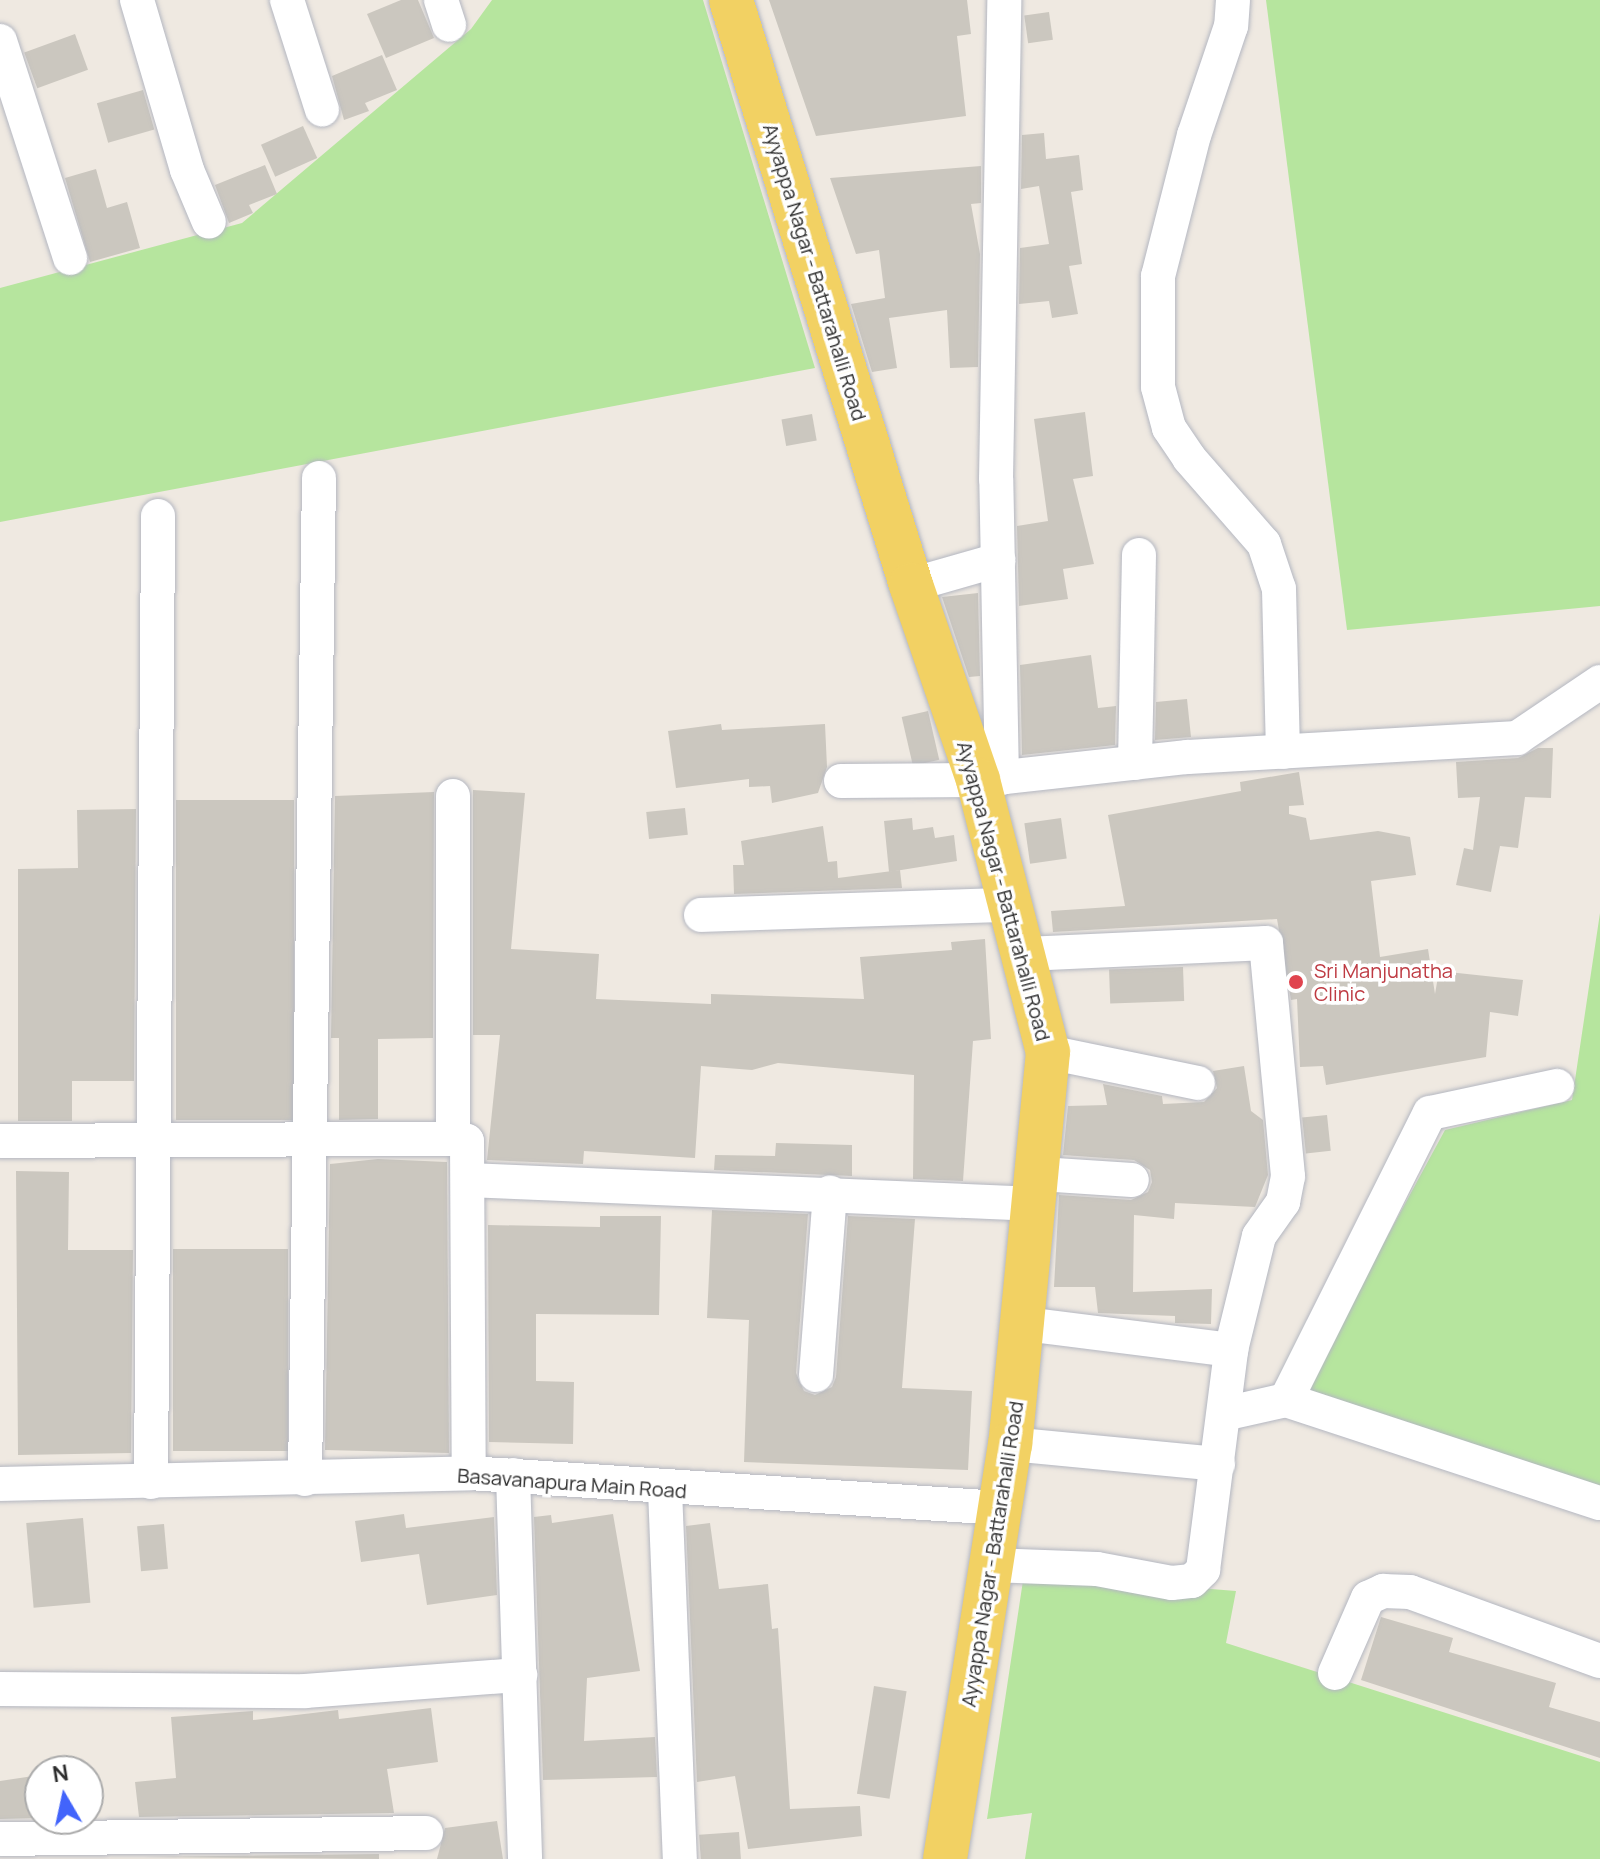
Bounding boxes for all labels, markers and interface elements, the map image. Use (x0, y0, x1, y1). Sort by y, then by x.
street label: Ayyappa Nagar - Battarahalli Road (758, 121, 872, 423)
street label: Ayyappa Nagar - Battarahalli Road (952, 739, 1056, 1043)
place label: Sri Manjunatha Clinic (1314, 958, 1453, 1005)
marker: Sri Manjunatha Clinic (1285, 971, 1307, 993)
street label: Ayyappa Nagar - Battarahalli Road (956, 1399, 1028, 1709)
street label: Basavanapura Main Road (457, 1463, 687, 1503)
north arrow (24, 1755, 104, 1835)
text: N (50, 1757, 71, 1789)

